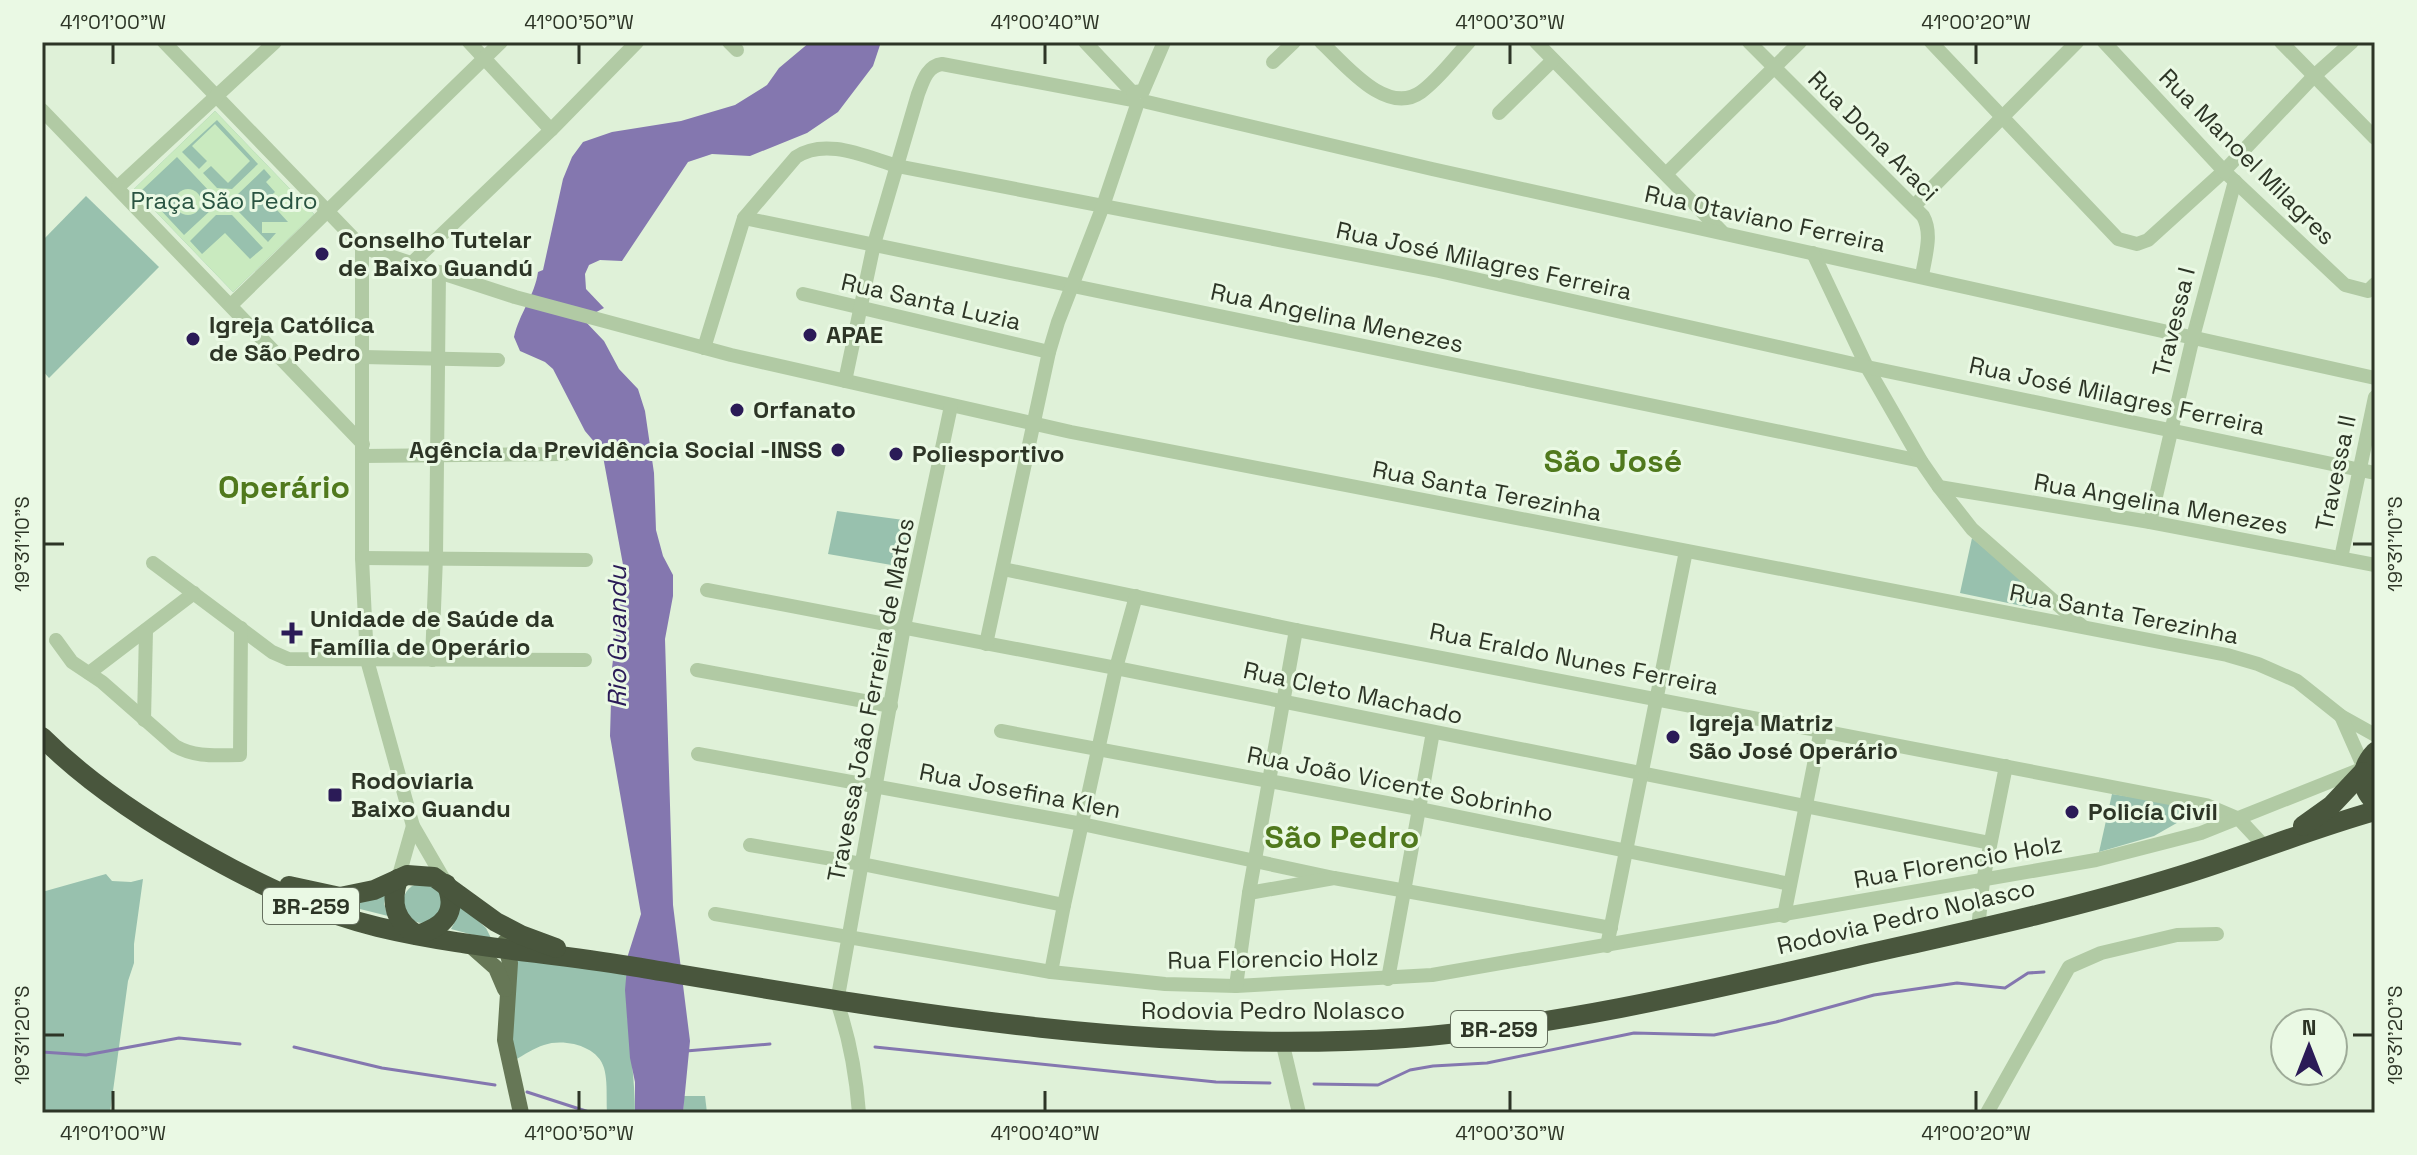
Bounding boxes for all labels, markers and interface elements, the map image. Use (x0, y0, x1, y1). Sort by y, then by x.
text: 41°01'00"W (60, 9, 166, 35)
text: 41°00'50"W (524, 9, 634, 35)
text: 41°00'40"W (990, 9, 1100, 35)
text: 41°00'30"W (1455, 9, 1565, 35)
text: 41°00'20"W (1921, 9, 2031, 35)
street label: Rua Manoel Milagres (2153, 62, 2342, 251)
street label: Rua Dona Araci (1801, 64, 1945, 208)
street label: Rua Otaviano Ferreira (1642, 178, 1889, 259)
park label: Praça São Pedro (130, 185, 318, 216)
street label: Rua José Milagres Ferreira (1333, 214, 1635, 307)
place label: Conselho Tutelar de Baixo Guandú (338, 224, 533, 283)
marker: Conselho Tutelar de Baixo Guandú (313, 245, 331, 263)
street label: Travessa I (2145, 264, 2202, 380)
street label: Rua Santa Luzia (838, 266, 1024, 337)
street label: Rua Angelina Menezes (1208, 276, 1466, 359)
place label: Igreja Católica de São Pedro (209, 309, 374, 368)
place label: APAE (826, 319, 883, 350)
marker: APAE (801, 326, 819, 344)
marker: Igreja Católica de São Pedro (184, 330, 202, 348)
street label: Rua José Milagres Ferreira (1966, 349, 2268, 442)
place label: Orfanato (753, 394, 856, 425)
marker: Orfanato (728, 401, 746, 419)
street label: Travessa II (2308, 412, 2363, 534)
place label: Agência da Previdência Social -INSS (409, 434, 822, 465)
place label: Poliesportivo (912, 438, 1064, 469)
marker: Agência da Previdência Social -INSS (829, 441, 847, 459)
district label: São José (1544, 441, 1682, 481)
marker: Poliesportivo (887, 445, 905, 463)
street label: Rua Santa Terezinha (1370, 453, 1605, 528)
street label: Rua Angelina Menezes (2031, 466, 2291, 541)
district label: Operário (218, 467, 350, 507)
text: 19°31'10"S (9, 496, 35, 592)
text: 19°31'10"S (2382, 496, 2408, 592)
street label: Travessa João Ferreira de Matos (820, 515, 921, 884)
water label: Rio Guandu (600, 565, 634, 708)
street label: Rua Santa Terezinha (2007, 576, 2242, 651)
place label: Unidade de Saúde da Família de Operário (310, 603, 554, 662)
street label: Rua Eraldo Nunes Ferreira (1427, 615, 1721, 702)
marker: Unidade de Saúde da Família de Operário (281, 622, 303, 644)
street label: Rua Cleto Machado (1241, 654, 1466, 731)
place label: Igreja Matriz São José Operário (1689, 707, 1898, 766)
marker: Igreja Matriz São José Operário (1664, 728, 1682, 746)
street label: Rua João Vicente Sobrinho (1244, 739, 1556, 828)
street label: Rua Josefina Klen (917, 756, 1124, 825)
place label: Rodoviaria Baixo Guandu (351, 765, 511, 824)
marker: Rodoviaria Baixo Guandu (326, 786, 344, 804)
place label: Policía Civil (2088, 796, 2218, 827)
marker: Policía Civil (2063, 803, 2081, 821)
district label: São Pedro (1265, 817, 1419, 857)
street label: Rua Florencio Holz (1851, 828, 2065, 895)
street label: Rodovia Pedro Nolasco (1774, 872, 2038, 961)
road number: BR-259 (263, 888, 359, 924)
street label: Rua Florencio Holz (1167, 941, 1379, 976)
text: 19°31'20"S (9, 985, 35, 1085)
text: 19°31'20"S (2382, 985, 2408, 1085)
street label: Rodovia Pedro Nolasco (1141, 995, 1405, 1026)
north arrow (2269, 1007, 2349, 1087)
road number: BR-259 (1451, 1011, 1547, 1047)
text: N (2302, 1013, 2316, 1041)
text: 41°01'00"W (60, 1120, 166, 1146)
text: 41°00'50"W (524, 1120, 634, 1146)
text: 41°00'40"W (990, 1120, 1100, 1146)
text: 41°00'30"W (1455, 1120, 1565, 1146)
text: 41°00'20"W (1921, 1120, 2031, 1146)

